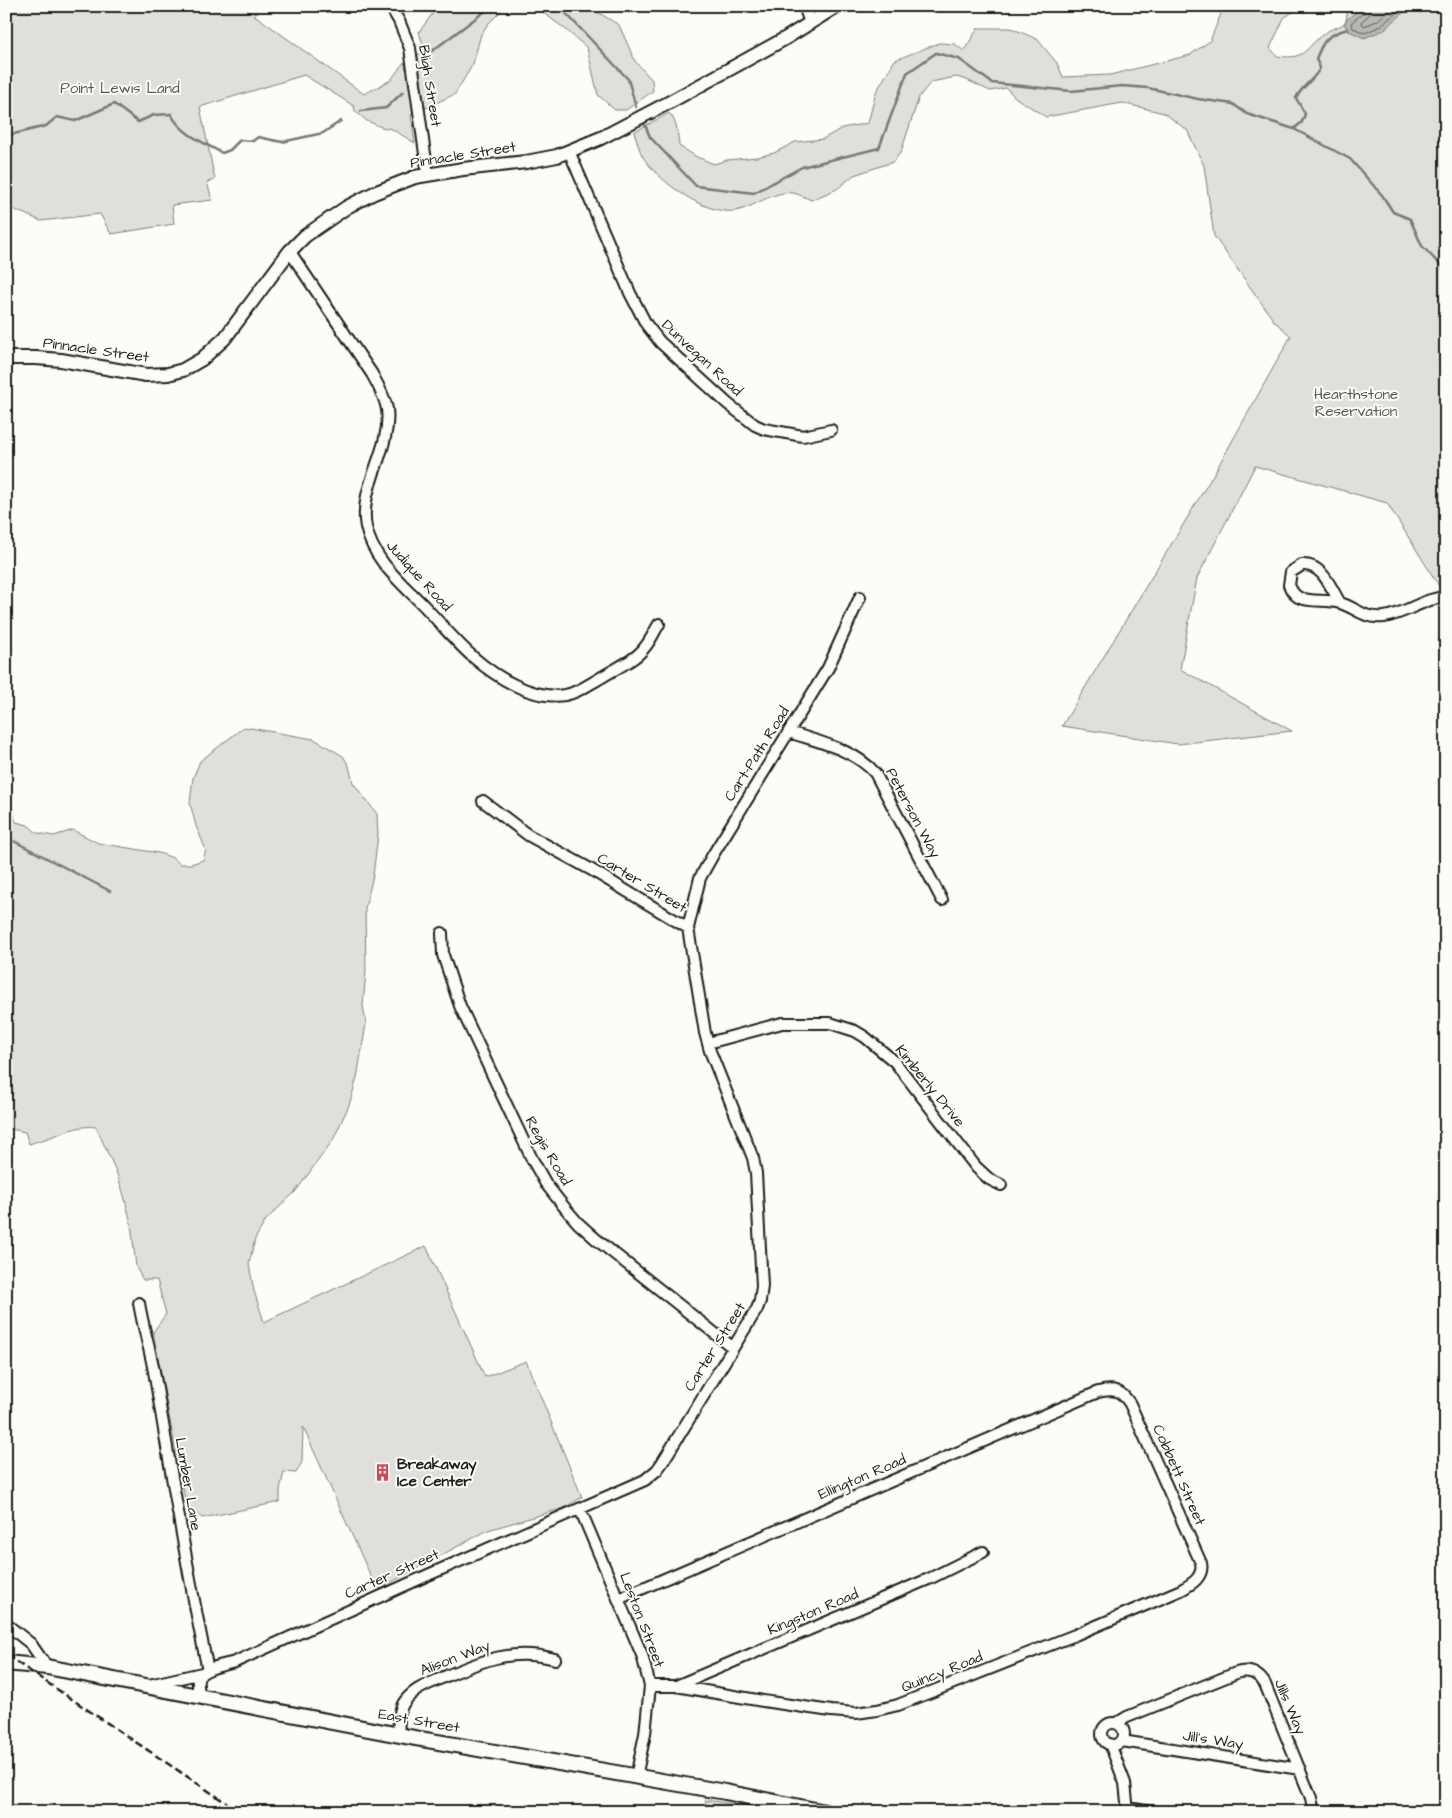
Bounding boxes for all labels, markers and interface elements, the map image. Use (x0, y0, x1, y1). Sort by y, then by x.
street label: Bligh Street (412, 43, 447, 129)
park label: Point Lewis Land (60, 78, 180, 99)
street label: Pinnacle Street (409, 136, 517, 174)
street label: Dunvegan Road (656, 315, 747, 402)
street label: Pinnacle Street (42, 332, 150, 368)
park label: Hearthstone Reservation (1314, 384, 1398, 422)
street label: Judique Road (381, 536, 457, 616)
street label: Cart-Path Road (719, 702, 795, 806)
street label: Peterson Way (879, 764, 946, 862)
street label: Carter Street (593, 848, 691, 918)
street label: Kimberly Drive (889, 1040, 970, 1132)
street label: Regis Road (519, 1112, 576, 1190)
street label: Carter Street (679, 1298, 751, 1396)
street label: Cobbett Street (1147, 1421, 1211, 1529)
street label: Lumber Lane (169, 1436, 207, 1532)
street label: Ellington Road (815, 1449, 910, 1506)
place label: Breakaway Ice Center (397, 1454, 477, 1492)
building icon: Breakaway Ice Center (373, 1463, 393, 1483)
street label: Carter Street (341, 1544, 443, 1604)
street label: Leston Street (614, 1569, 670, 1671)
street label: Kingston Road (764, 1583, 862, 1641)
street label: Alison Way (417, 1635, 494, 1682)
street label: Quincy Road (898, 1646, 987, 1699)
street label: Jills Way (1268, 1676, 1311, 1738)
street label: East Street (377, 1704, 461, 1738)
street label: Jill's Way (1181, 1725, 1245, 1756)

